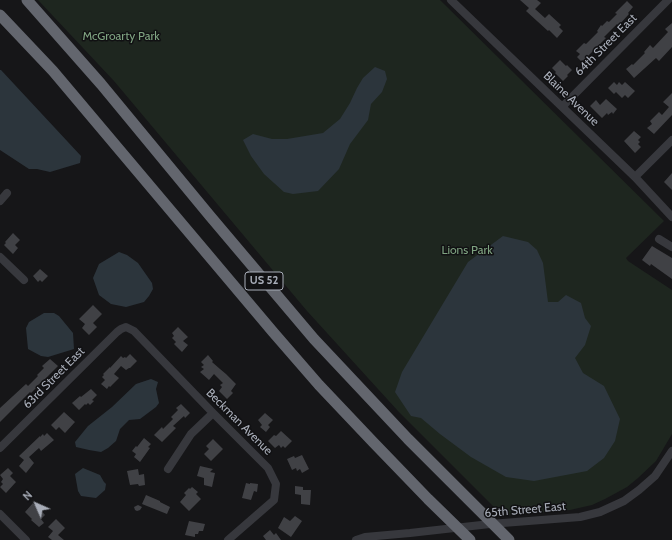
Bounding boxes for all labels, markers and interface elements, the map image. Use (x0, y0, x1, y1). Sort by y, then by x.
street label: 64th Street East (572, 11, 640, 79)
park label: McGroarty Park (82, 29, 160, 43)
street label: Blaine Avenue (540, 69, 602, 129)
park label: Lions Park (441, 243, 493, 257)
road number: US 52 (245, 272, 283, 290)
street label: 63rd Street East (20, 344, 88, 412)
street label: Beckman Avenue (203, 386, 275, 458)
north arrow (16, 484, 56, 524)
text: N (20, 488, 35, 503)
street label: 65th Street East (484, 499, 566, 521)

